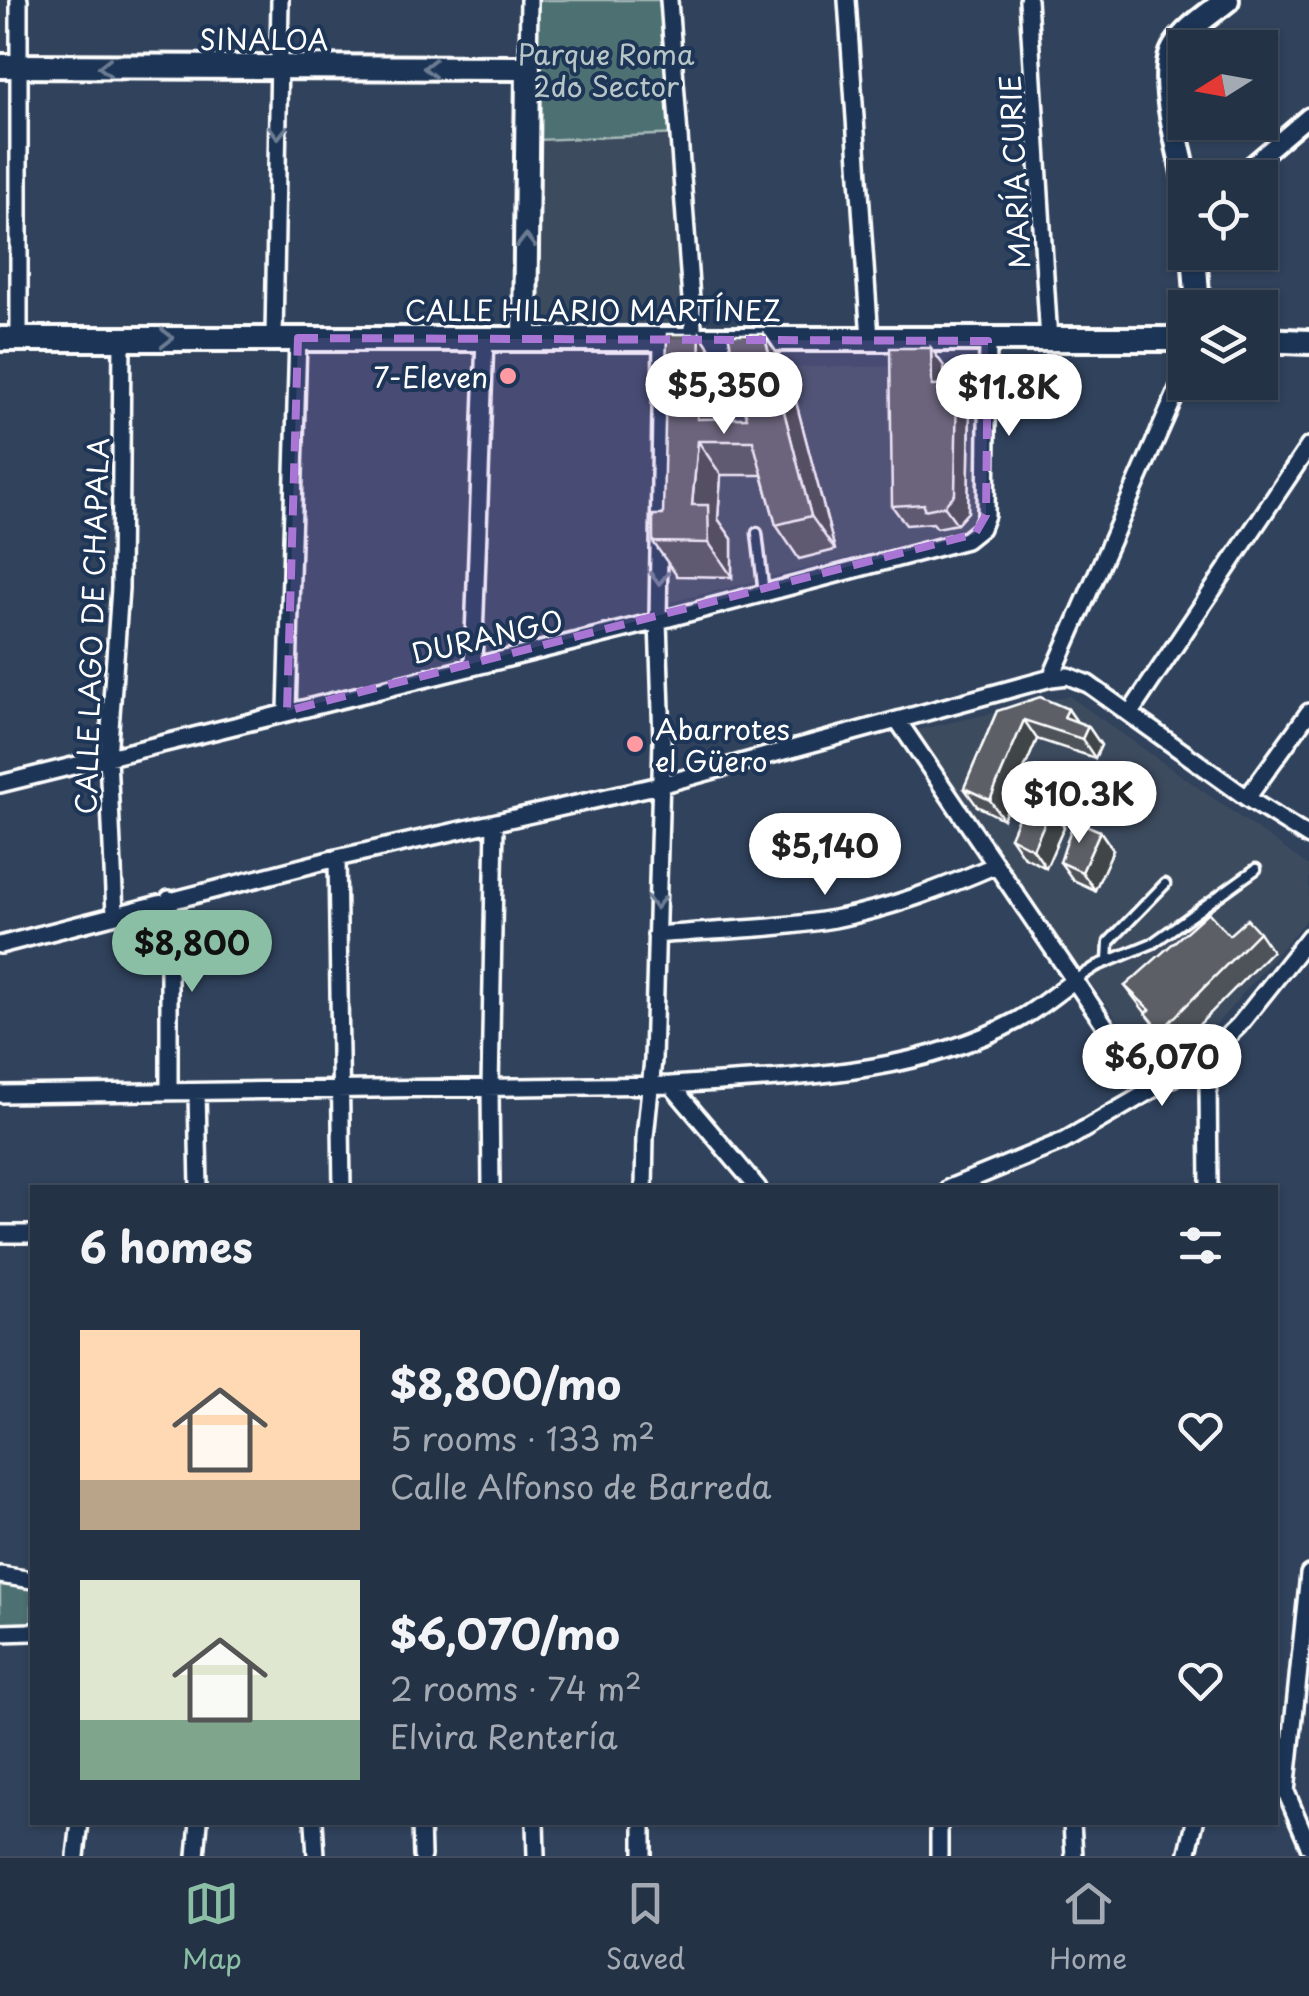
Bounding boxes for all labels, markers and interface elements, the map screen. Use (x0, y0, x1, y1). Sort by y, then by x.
street label: SINALOA (200, 17, 328, 60)
north arrow (1168, 30, 1278, 140)
map controls (1168, 30, 1278, 400)
park label: Parque Roma 2do Sector (518, 32, 695, 107)
one-way arrow (97, 56, 112, 78)
one-way arrow (422, 57, 438, 79)
street label: MARÍA CURIE (987, 74, 1041, 270)
one-way arrow (268, 125, 289, 141)
button: locate (1168, 160, 1278, 270)
one-way arrow (515, 233, 537, 248)
street label: CALLE HILARIO MARTÍNEZ (405, 288, 781, 331)
button: layers (1168, 290, 1278, 400)
one-way arrow (160, 327, 176, 349)
pin: $5,350 (643, 352, 805, 437)
pin: $11.8K (928, 354, 1090, 439)
place label: 7-Eleven (374, 355, 488, 398)
text: $5,350 (667, 360, 781, 408)
text: $11.8K (958, 362, 1060, 410)
marker: 7-Eleven (497, 365, 519, 387)
street label: CALLE LAGO DE CHAPALA (63, 437, 119, 815)
one-way arrow (648, 570, 670, 586)
street label: DURANGO (407, 598, 567, 674)
place label: Abarrotes el Güero (655, 707, 790, 782)
marker: Abarrotes el Güero (624, 733, 646, 755)
pin: $10.3K (998, 761, 1160, 846)
text: $10.3K (1024, 769, 1134, 817)
pin: $5,140 (744, 813, 906, 898)
text: $5,140 (771, 821, 879, 869)
one-way arrow (646, 895, 667, 911)
pin: $8,800 (111, 910, 273, 995)
text: $8,800 (134, 918, 250, 966)
pin: $6,070 (1081, 1024, 1243, 1109)
text: $6,070 (1104, 1032, 1220, 1080)
text: 6 homes (80, 1214, 253, 1277)
icon: filters (1173, 1218, 1228, 1273)
text: $8,800/mo (390, 1351, 621, 1414)
icon: home (160, 1370, 280, 1490)
icon: heart (1173, 1403, 1228, 1458)
text: 5 rooms · 133 m² (390, 1414, 655, 1462)
text: Calle Alfonso de Barreda (390, 1462, 771, 1510)
text: $6,070/mo (390, 1601, 620, 1664)
icon: home (160, 1620, 280, 1740)
icon: heart (1173, 1653, 1228, 1708)
text: 2 rooms · 74 m² (390, 1664, 642, 1712)
text: Elvira Rentería (390, 1712, 618, 1760)
tab: Map (182, 1876, 242, 1979)
tab: Saved (606, 1876, 685, 1979)
tab: Home (1049, 1876, 1127, 1979)

